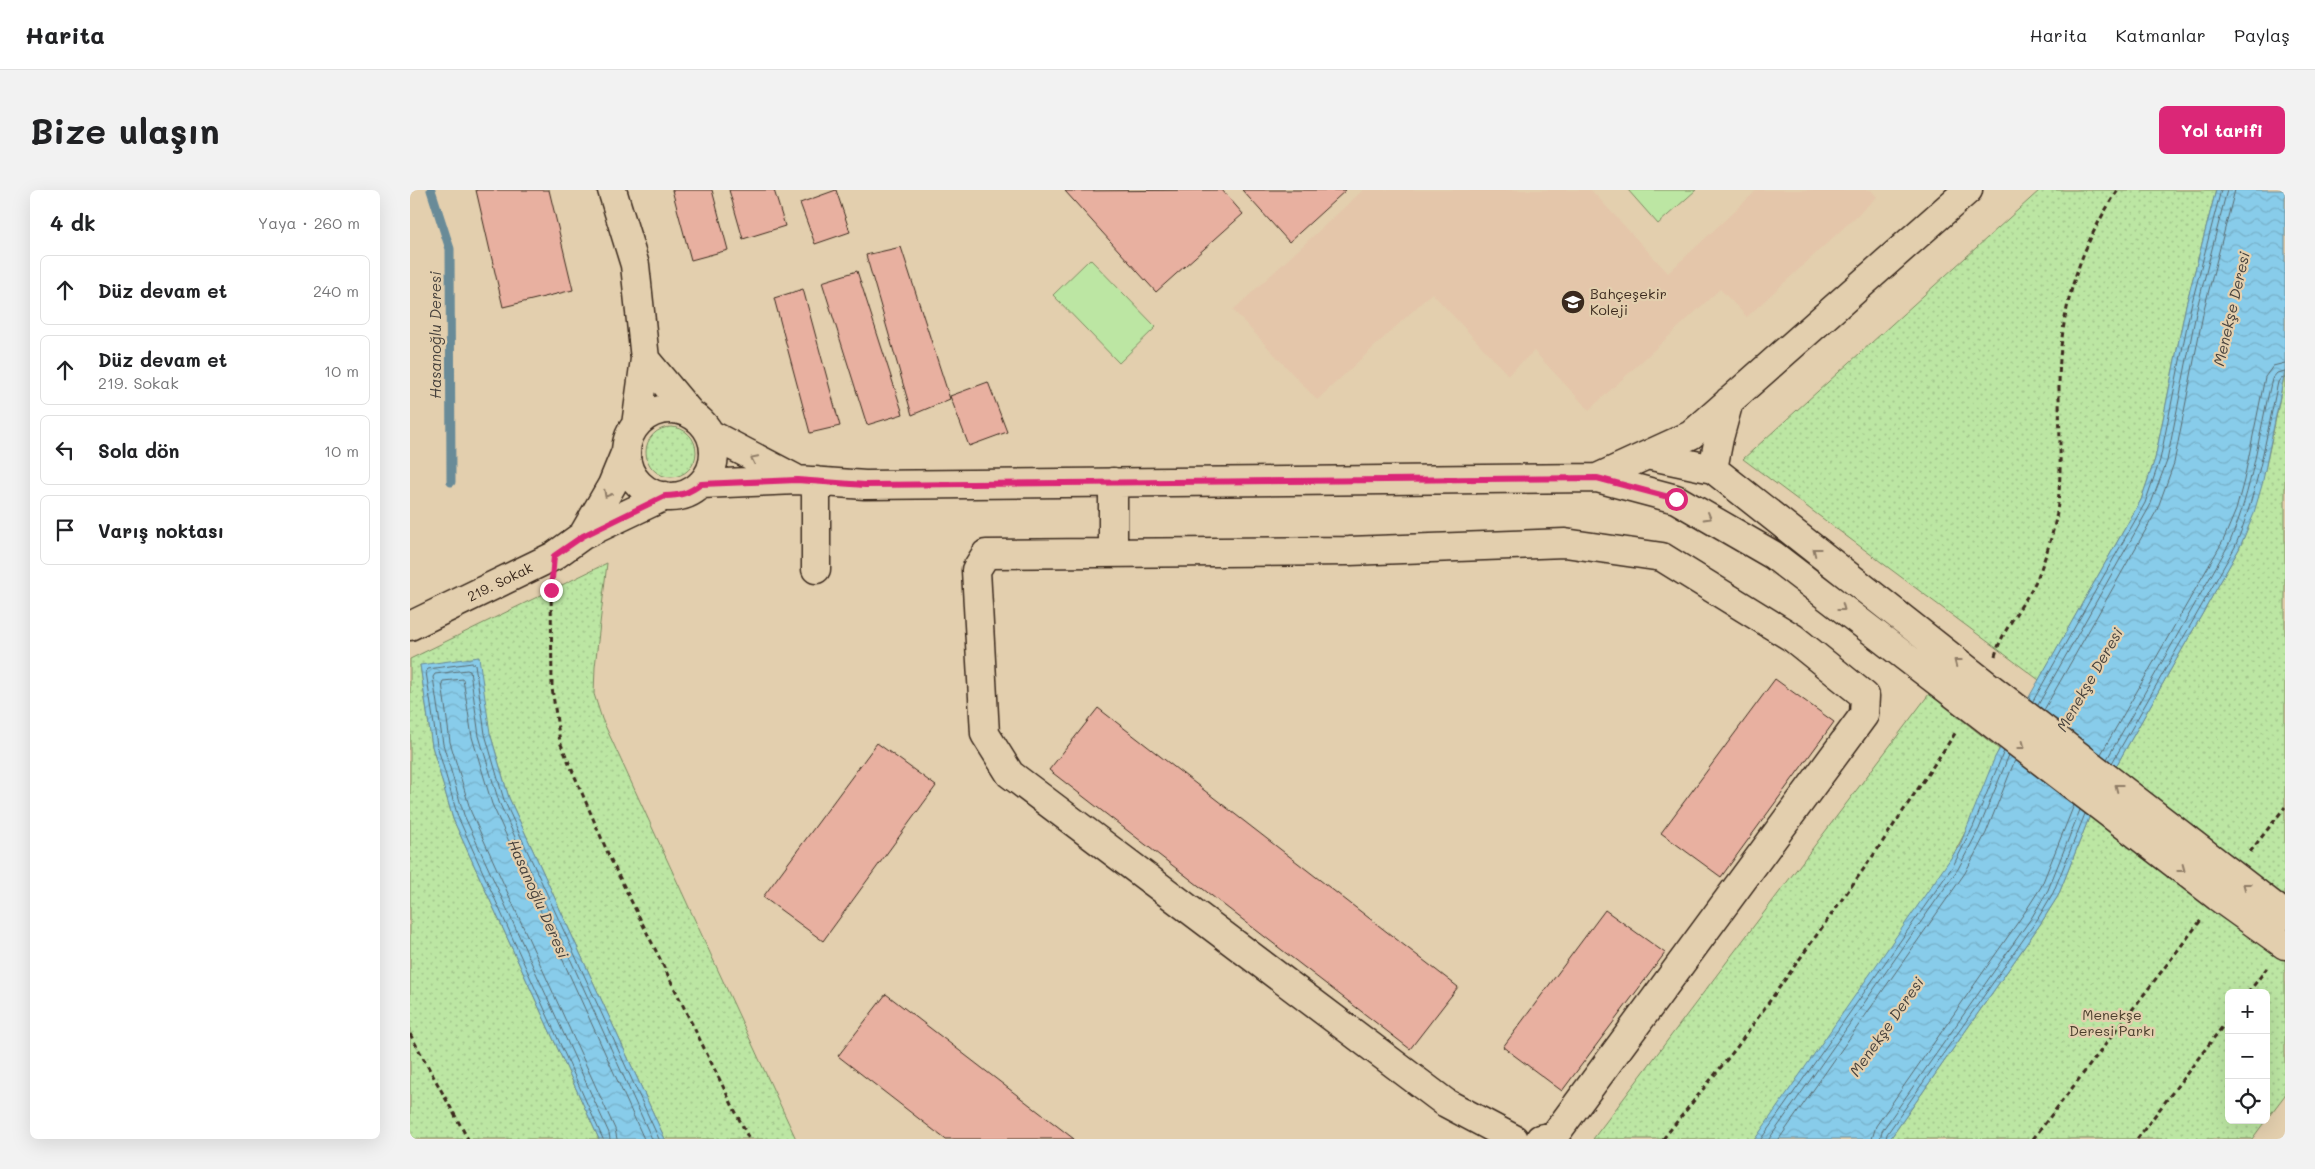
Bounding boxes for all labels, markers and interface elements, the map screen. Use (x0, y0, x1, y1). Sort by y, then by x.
text: Harita (25, 19, 105, 50)
text: Harita (2030, 23, 2088, 47)
text: Katmanlar (2116, 23, 2206, 47)
text: Paylaş (2234, 23, 2290, 47)
button: Yol tarifi (2159, 106, 2285, 154)
text: Bize ulaşın (30, 107, 220, 153)
text: 4 dk (50, 209, 96, 236)
text: Yaya · 260 m (258, 212, 360, 233)
water label: Menekşe Deresi (2208, 249, 2254, 368)
water label: Hasanoğlu Deresi (425, 271, 445, 399)
icon: ahead (51, 276, 79, 304)
text: Düz devam et (98, 278, 227, 303)
text: 240 m (313, 280, 359, 301)
place label: Bahçeşekir Koleji (1590, 284, 1667, 319)
school or university icon: Bahçeşekir Koleji (1560, 289, 1586, 315)
text: Düz devam et (98, 347, 227, 372)
icon: ahead (51, 356, 79, 384)
text: 10 m (324, 360, 359, 381)
text: 219. Sokak (98, 372, 179, 393)
icon: left (51, 436, 79, 464)
text: Sola dön (98, 438, 180, 463)
text: 10 m (324, 440, 359, 461)
one-way arrow (750, 454, 759, 465)
one-way arrow (603, 488, 613, 497)
route start (1665, 488, 1688, 511)
one-way arrow (1702, 511, 1711, 521)
icon: arrive (51, 516, 79, 544)
text: Varış noktası (98, 518, 224, 543)
one-way arrow (1813, 548, 1822, 556)
street label: 219. Sokak (464, 558, 536, 606)
route end (540, 579, 563, 602)
one-way arrow (1836, 602, 1846, 611)
water label: Menekşe Deresi (2051, 624, 2127, 735)
one-way arrow (1954, 659, 1963, 668)
one-way arrow (2016, 741, 2025, 749)
one-way arrow (2115, 784, 2124, 792)
water label: Hasanoğlu Deresi (504, 836, 574, 961)
one-way arrow (2177, 863, 2186, 872)
one-way arrow (2242, 883, 2252, 892)
water label: Menekşe Deresi (1845, 973, 1928, 1080)
map controls (2225, 989, 2270, 1124)
button: + (2225, 989, 2270, 1034)
park label: Menekşe Deresi Parkı (2069, 1005, 2155, 1040)
button: − (2225, 1034, 2270, 1079)
button: locate (2225, 1079, 2270, 1124)

